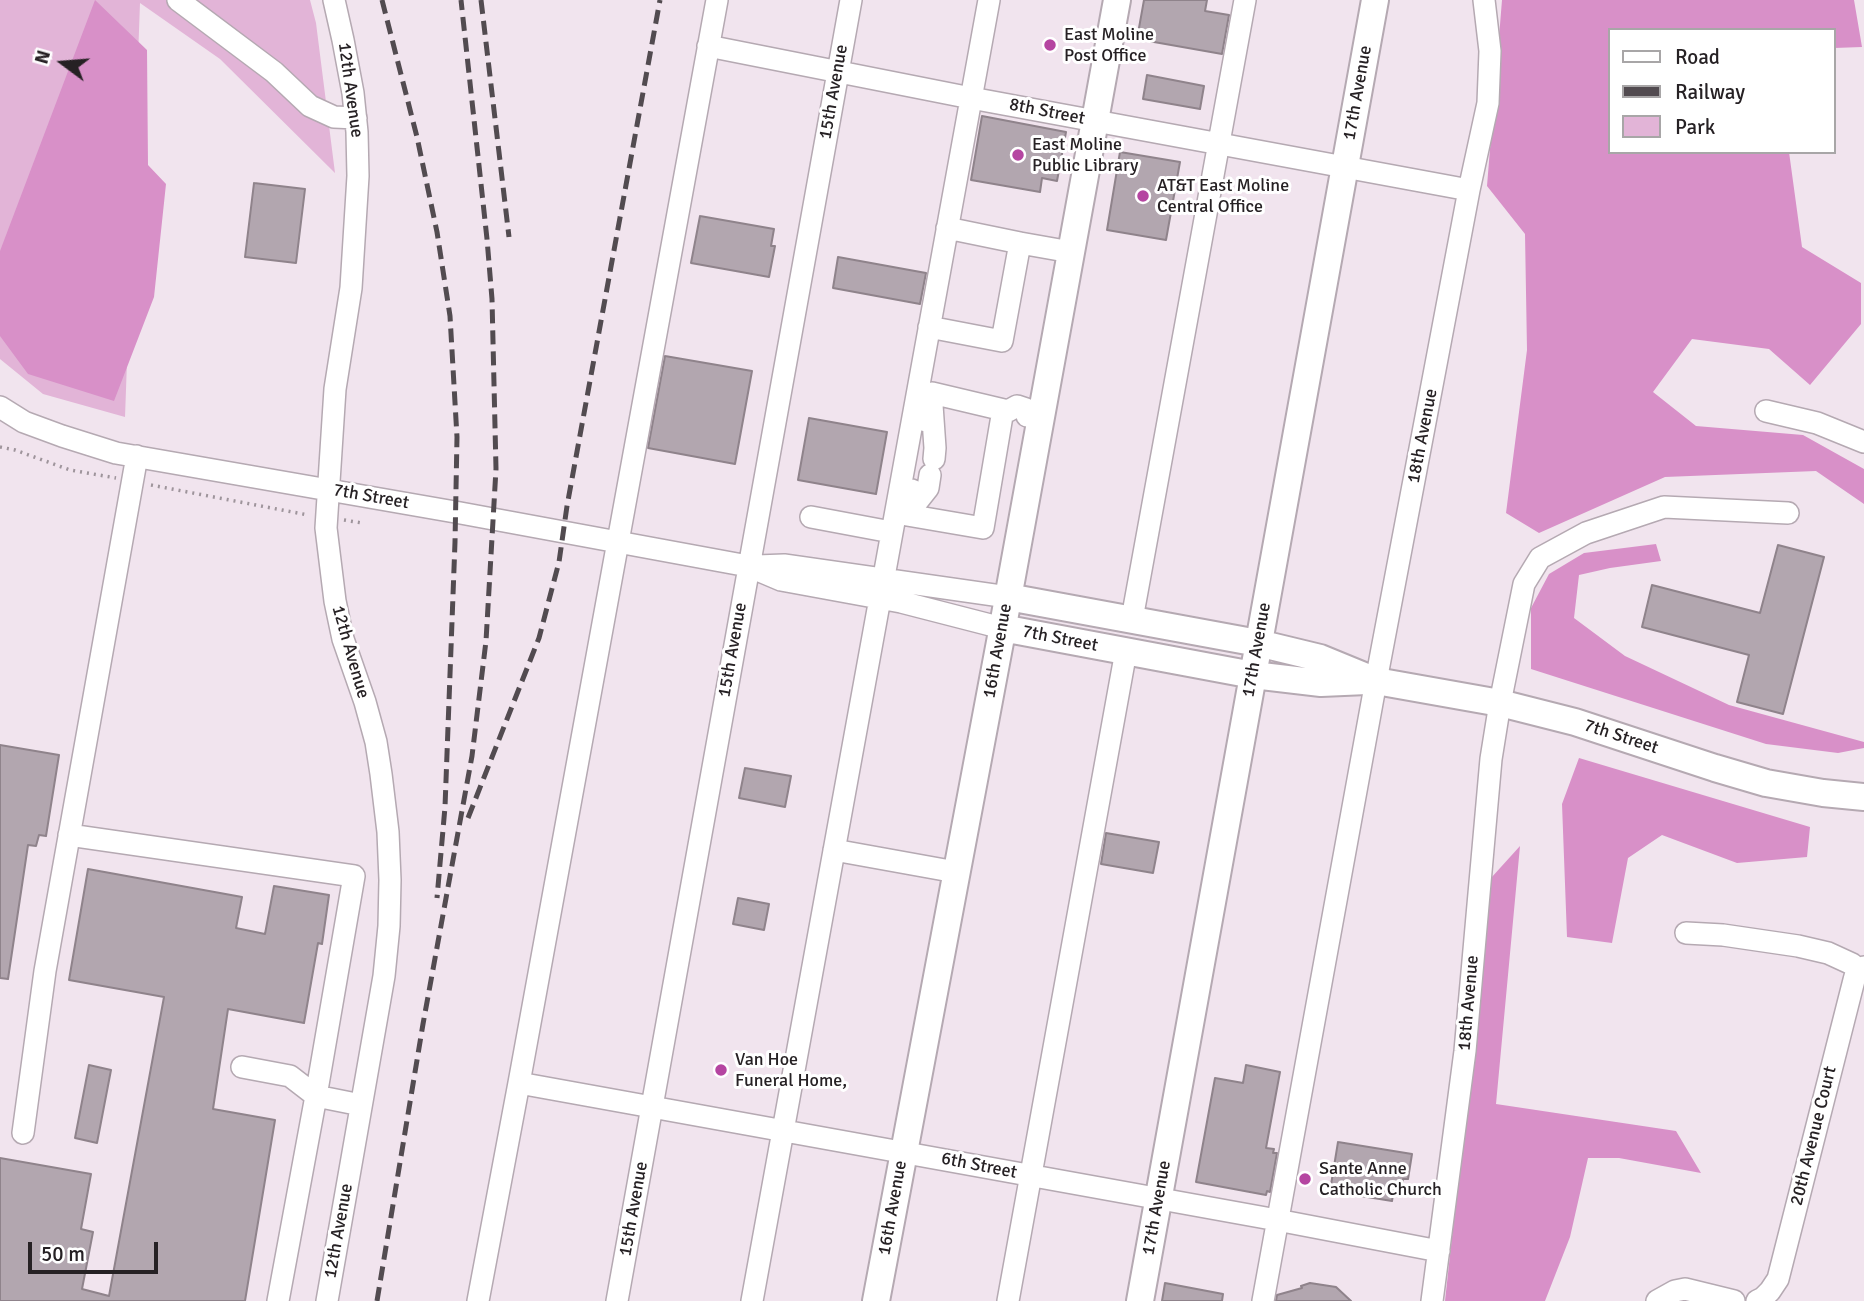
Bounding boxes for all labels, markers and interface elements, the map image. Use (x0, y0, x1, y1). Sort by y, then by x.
place label: East Moline Post Office (1064, 24, 1154, 66)
north arrow (28, 28, 98, 98)
legend (1608, 28, 1836, 154)
marker: East Moline Post Office (1042, 37, 1058, 53)
street label: 12th Avenue (333, 41, 367, 139)
street label: 15th Avenue (815, 43, 853, 141)
street label: 17th Avenue (1339, 44, 1377, 142)
text: Road (1675, 44, 1720, 70)
text: N (29, 48, 56, 67)
text: Railway (1675, 79, 1745, 105)
street label: 8th Street (1007, 94, 1087, 130)
text: Park (1675, 114, 1715, 140)
place label: East Moline Public Library (1032, 134, 1138, 176)
marker: East Moline Public Library (1010, 147, 1026, 163)
place label: AT&T East Moline Central Office (1157, 175, 1289, 218)
marker: AT&T East Moline Central Office (1135, 188, 1151, 204)
street label: 18th Avenue (1403, 387, 1443, 485)
street label: 7th Street (331, 480, 411, 514)
street label: 15th Avenue (714, 601, 752, 699)
street label: 17th Avenue (1238, 601, 1276, 699)
street label: 16th Avenue (979, 602, 1017, 700)
street label: 12th Avenue (326, 603, 374, 701)
street label: 7th Street (1020, 621, 1100, 657)
street label: 7th Street (1581, 715, 1661, 759)
street label: 18th Avenue (1454, 954, 1484, 1052)
place label: Van Hoe Funeral Home, (735, 1049, 847, 1092)
marker: Van Hoe Funeral Home, (713, 1062, 729, 1078)
street label: 20th Avenue Court (1786, 1064, 1842, 1208)
street label: 6th Street (939, 1148, 1019, 1184)
place label: Sante Anne Catholic Church (1319, 1158, 1442, 1200)
street label: 16th Avenue (874, 1159, 912, 1257)
street label: 17th Avenue (1138, 1159, 1176, 1257)
street label: 15th Avenue (615, 1160, 653, 1258)
marker: Sante Anne Catholic Church (1297, 1171, 1313, 1187)
street label: 12th Avenue (320, 1182, 358, 1280)
scale bar (32, 1228, 161, 1272)
text: 50 m (41, 1241, 85, 1267)

